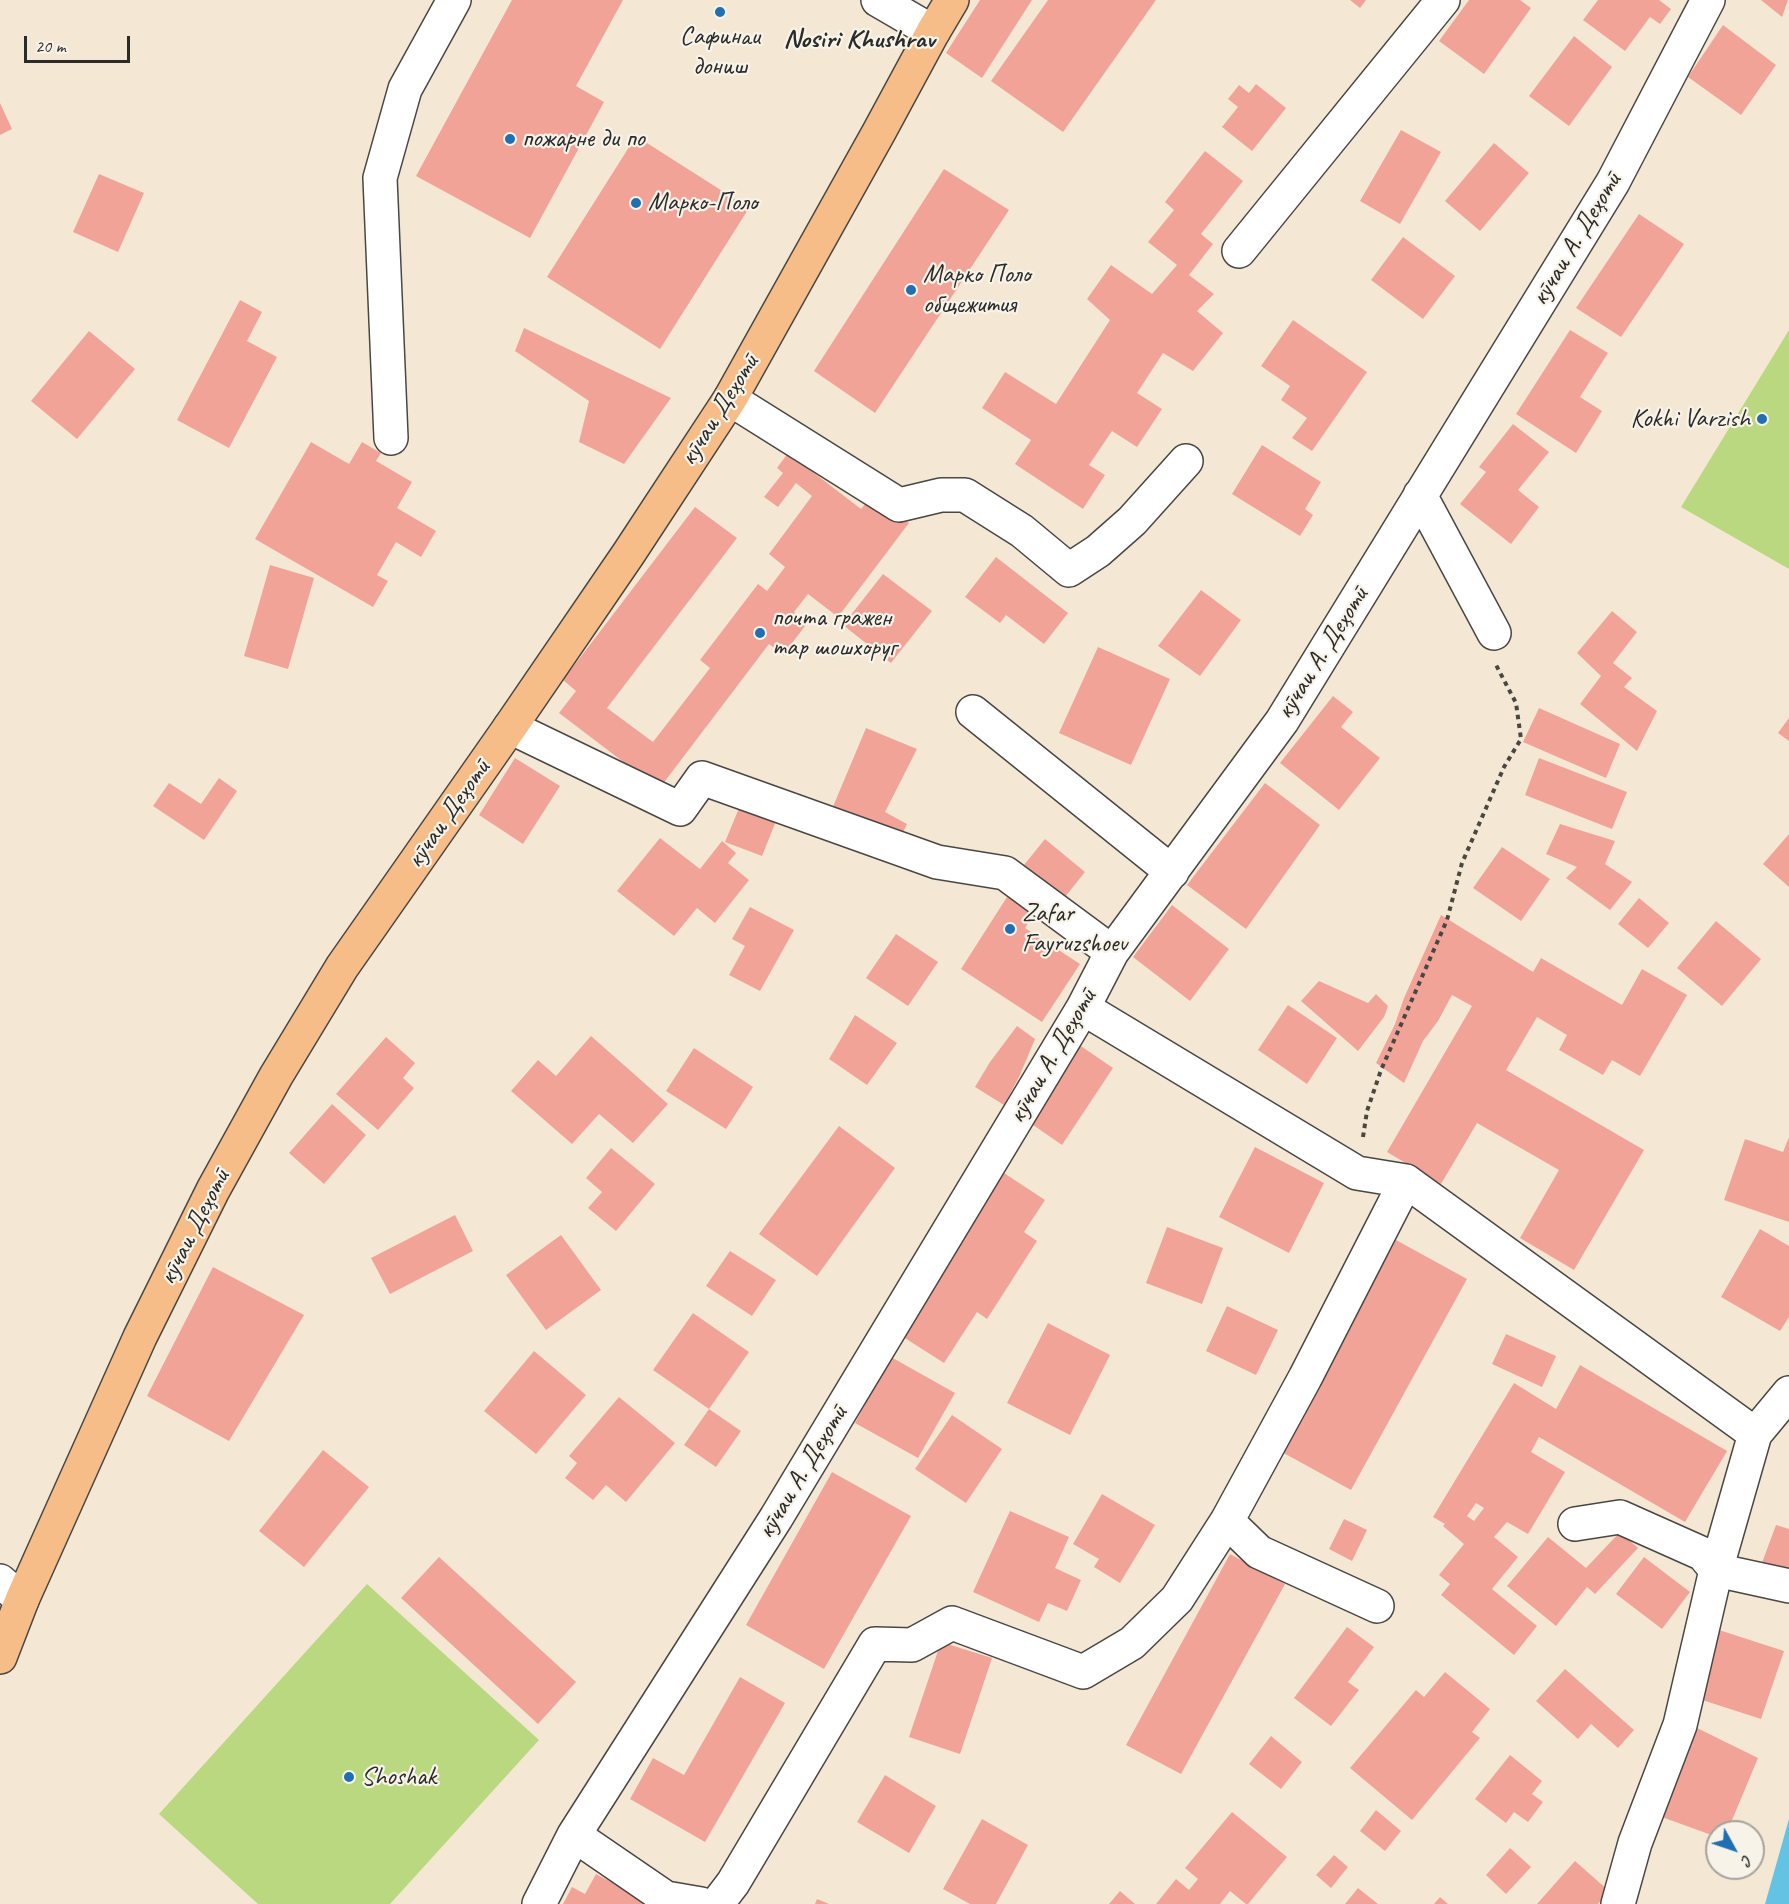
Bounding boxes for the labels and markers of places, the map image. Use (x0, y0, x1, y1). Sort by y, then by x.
marker: Сафинаи дониш (713, 5, 727, 19)
place label: Сафинаи дониш (680, 21, 760, 82)
place label: пожарне ди по (522, 123, 645, 155)
marker: пожарне ди по (503, 132, 517, 146)
place label: Марко-Поло (648, 187, 758, 219)
marker: Марко-Поло (629, 196, 643, 210)
place label: Марко Поло общежития (923, 259, 1030, 320)
marker: Марко Поло общежития (904, 283, 918, 297)
place label: Kokhi Varzish (1631, 403, 1750, 435)
marker: Kokhi Varzish (1755, 412, 1769, 426)
place label: почта гражен тар шошхоруг (772, 602, 896, 664)
marker: почта гражен тар шошхоруг (753, 626, 767, 640)
place label: Zafar Fayruzshoev (1022, 898, 1127, 960)
marker: Zafar Fayruzshoev (1003, 922, 1017, 936)
place label: Shoshak (361, 1761, 436, 1793)
marker: Shoshak (342, 1770, 356, 1784)

